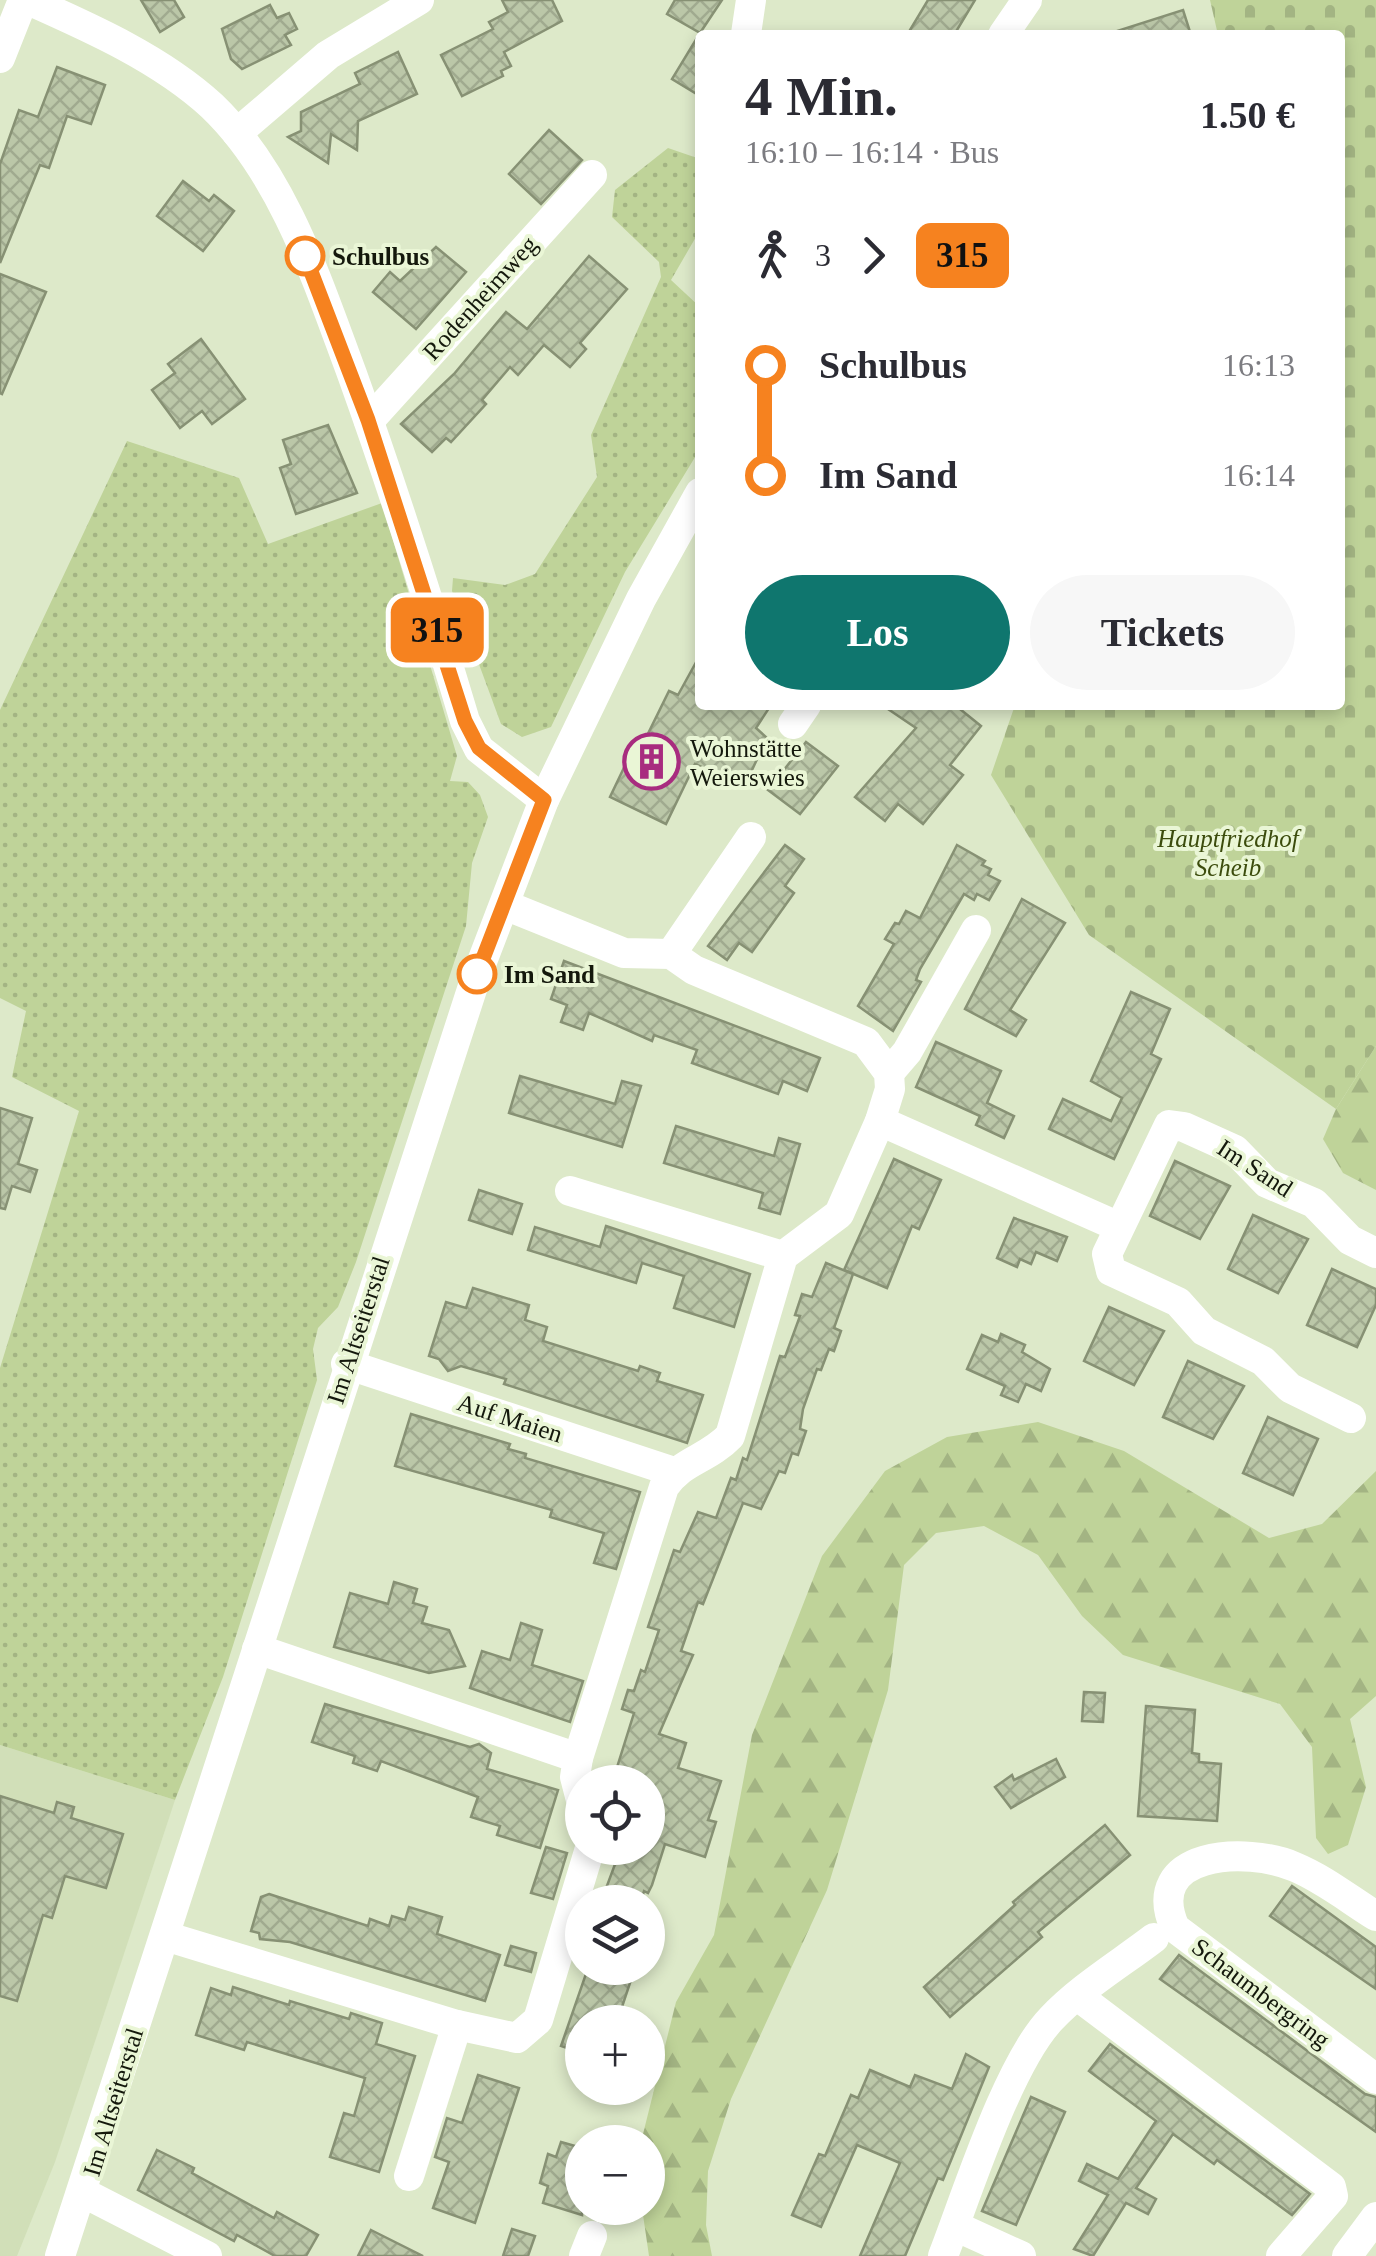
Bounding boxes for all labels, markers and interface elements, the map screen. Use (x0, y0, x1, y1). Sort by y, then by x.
text: 4 Min. (745, 66, 898, 127)
text: 1.50 € (1200, 94, 1295, 136)
text: 16:10 – 16:14 · Bus (745, 134, 999, 170)
icon: walk (745, 228, 800, 283)
icon: forward (846, 228, 901, 283)
street label: Rodenheimweg (417, 230, 543, 365)
text: 315 (936, 236, 989, 275)
marker: Schulbus (286, 237, 324, 275)
text: 3 (815, 237, 831, 273)
place label: Schulbus (332, 243, 430, 270)
text: Schulbus (819, 344, 967, 386)
text: 16:13 (1222, 347, 1295, 383)
text: Im Sand (819, 454, 957, 496)
text: 16:14 (1222, 457, 1295, 493)
button: Los (745, 575, 1010, 690)
button: Tickets (1030, 575, 1295, 690)
line badge: 315 (380, 598, 494, 662)
text: 315 (411, 611, 463, 650)
building icon: Wohnstätte Weierswies (621, 732, 681, 792)
place label: Wohnstätte Weierswies (690, 735, 805, 791)
park label: Hauptfriedhof Scheib (1156, 825, 1302, 881)
marker: Im Sand (458, 955, 496, 993)
place label: Im Sand (504, 961, 595, 988)
street label: Im Sand (1212, 1134, 1298, 1202)
street label: Im Altseiterstal (321, 1253, 395, 1407)
street label: Auf Maien (454, 1388, 566, 1448)
map controls (565, 1765, 665, 2225)
button: locate (565, 1765, 665, 1865)
button: layers (565, 1885, 665, 1985)
street label: Schaumbergring (1187, 1933, 1335, 2054)
button: + (565, 2005, 665, 2105)
street label: Im Altseiterstal (78, 2025, 148, 2179)
button: − (565, 2125, 665, 2225)

